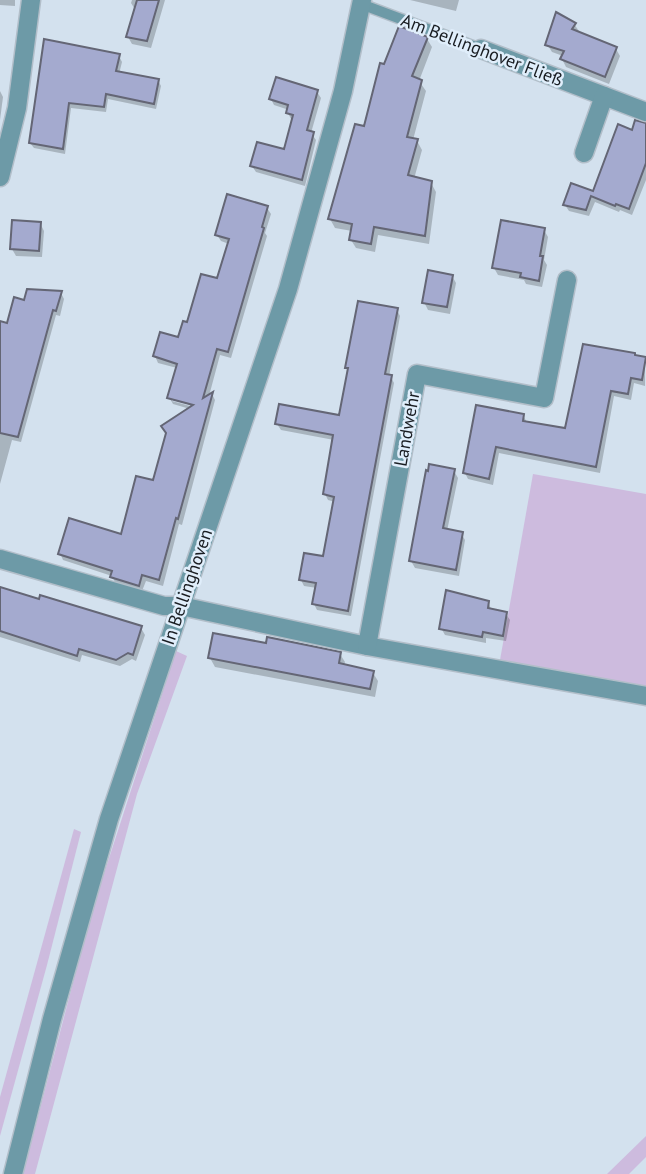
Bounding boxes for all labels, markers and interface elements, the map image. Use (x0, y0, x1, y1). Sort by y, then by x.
street label: Am Bellinghover Fließ (398, 8, 566, 91)
street label: Landwehr (389, 390, 424, 468)
street label: In Bellinghoven (156, 526, 217, 648)

